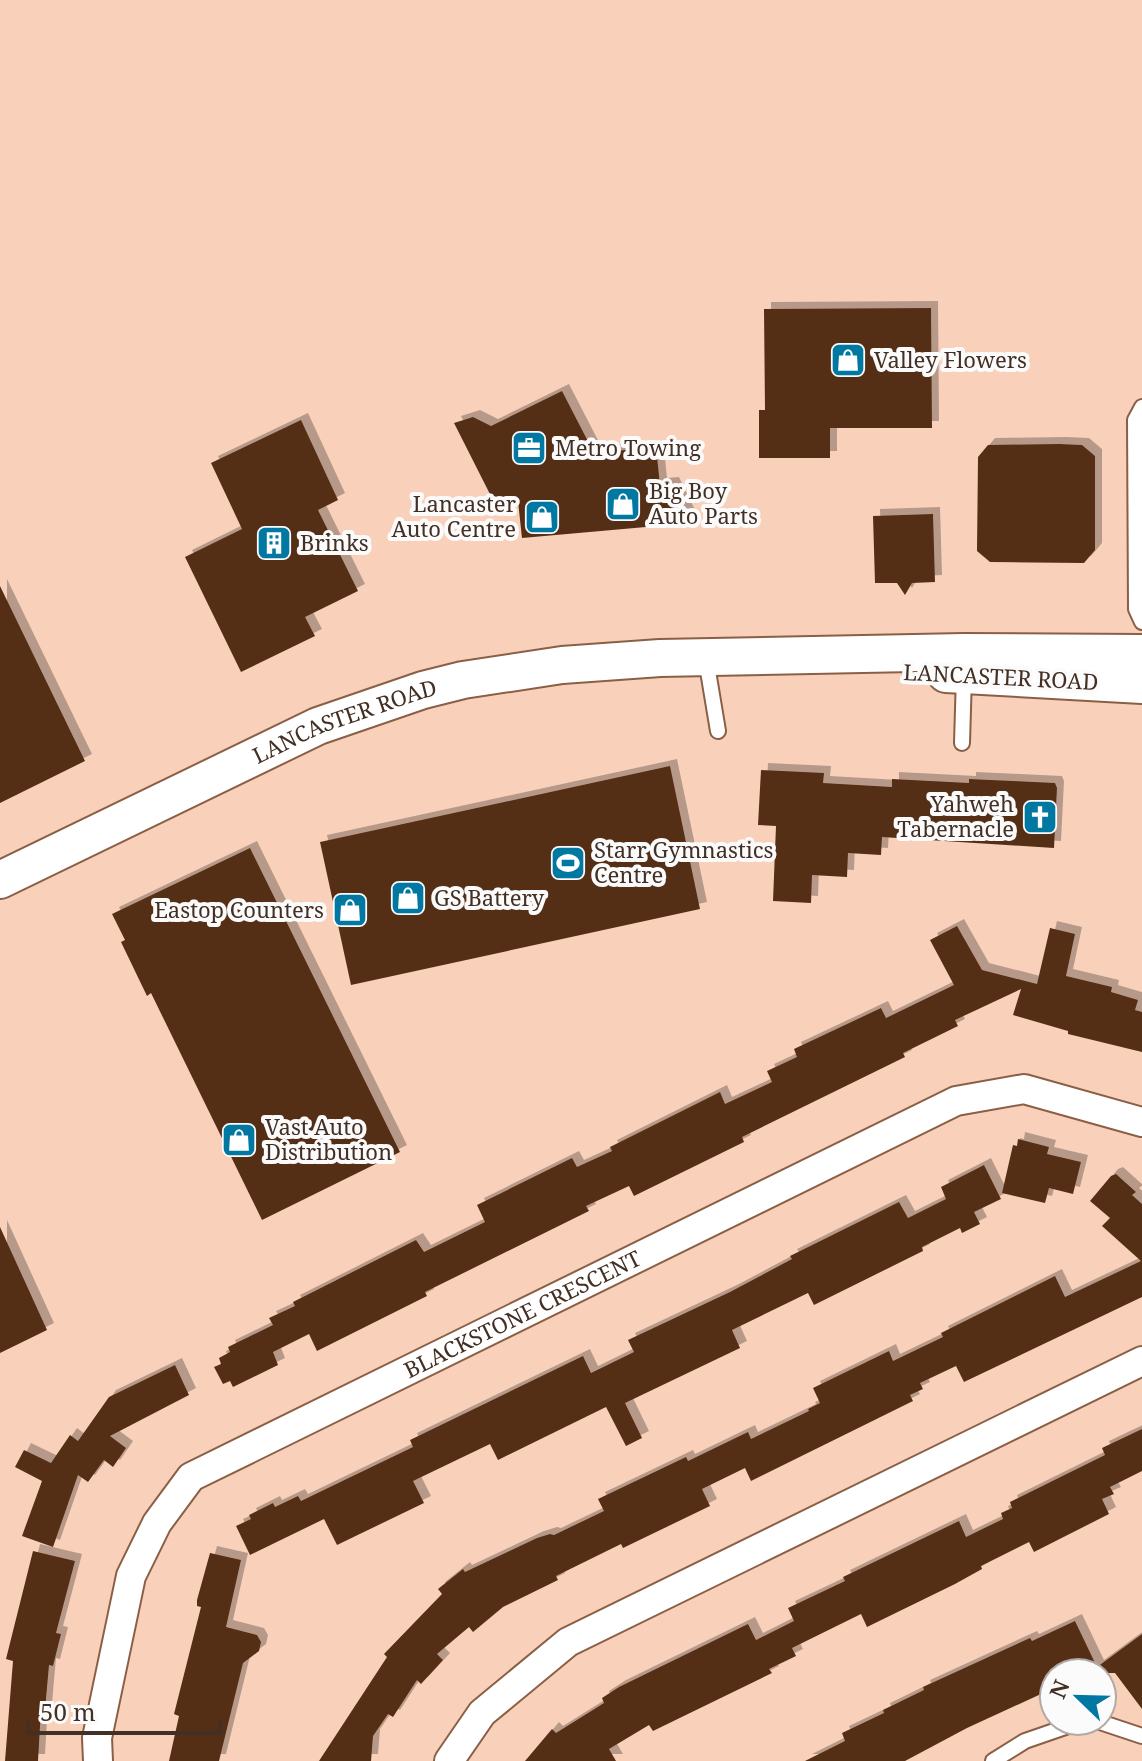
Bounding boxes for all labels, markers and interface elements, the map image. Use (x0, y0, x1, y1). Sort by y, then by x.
shop icon: Valley Flowers (829, 341, 867, 379)
place label: Valley Flowers (874, 344, 1027, 374)
office icon: Metro Towing (510, 429, 548, 467)
place label: Metro Towing (555, 432, 701, 462)
place label: Big Boy Auto Parts (649, 475, 758, 530)
shop icon: Big Boy Auto Parts (604, 485, 642, 523)
place label: Lancaster Auto Centre (391, 488, 517, 543)
shop icon: Lancaster Auto Centre (523, 498, 561, 536)
building icon: Brinks (255, 524, 293, 562)
place label: Brinks (300, 527, 369, 557)
street label: LANCASTER ROAD (903, 656, 1099, 696)
street label: LANCASTER ROAD (247, 671, 439, 770)
place label: Yahweh Tabernacle (897, 788, 1014, 843)
church icon: Yahweh Tabernacle (1021, 798, 1059, 836)
place label: Starr Gymnastics Centre (594, 834, 774, 889)
sports icon: Starr Gymnastics Centre (549, 844, 587, 882)
shop icon: GS Battery (389, 879, 427, 917)
place label: GS Battery (434, 882, 545, 912)
shop icon: Eastop Counters (331, 891, 369, 929)
place label: Eastop Counters (154, 894, 324, 924)
place label: Vast Auto Distribution (265, 1111, 392, 1166)
shop icon: Vast Auto Distribution (220, 1121, 258, 1159)
street label: BLACKSTONE CRESCENT (398, 1242, 646, 1384)
north arrow (1038, 1657, 1118, 1737)
text: N (1041, 1675, 1076, 1703)
scale bar (28, 1685, 220, 1735)
text: 50 m (40, 1695, 96, 1728)

